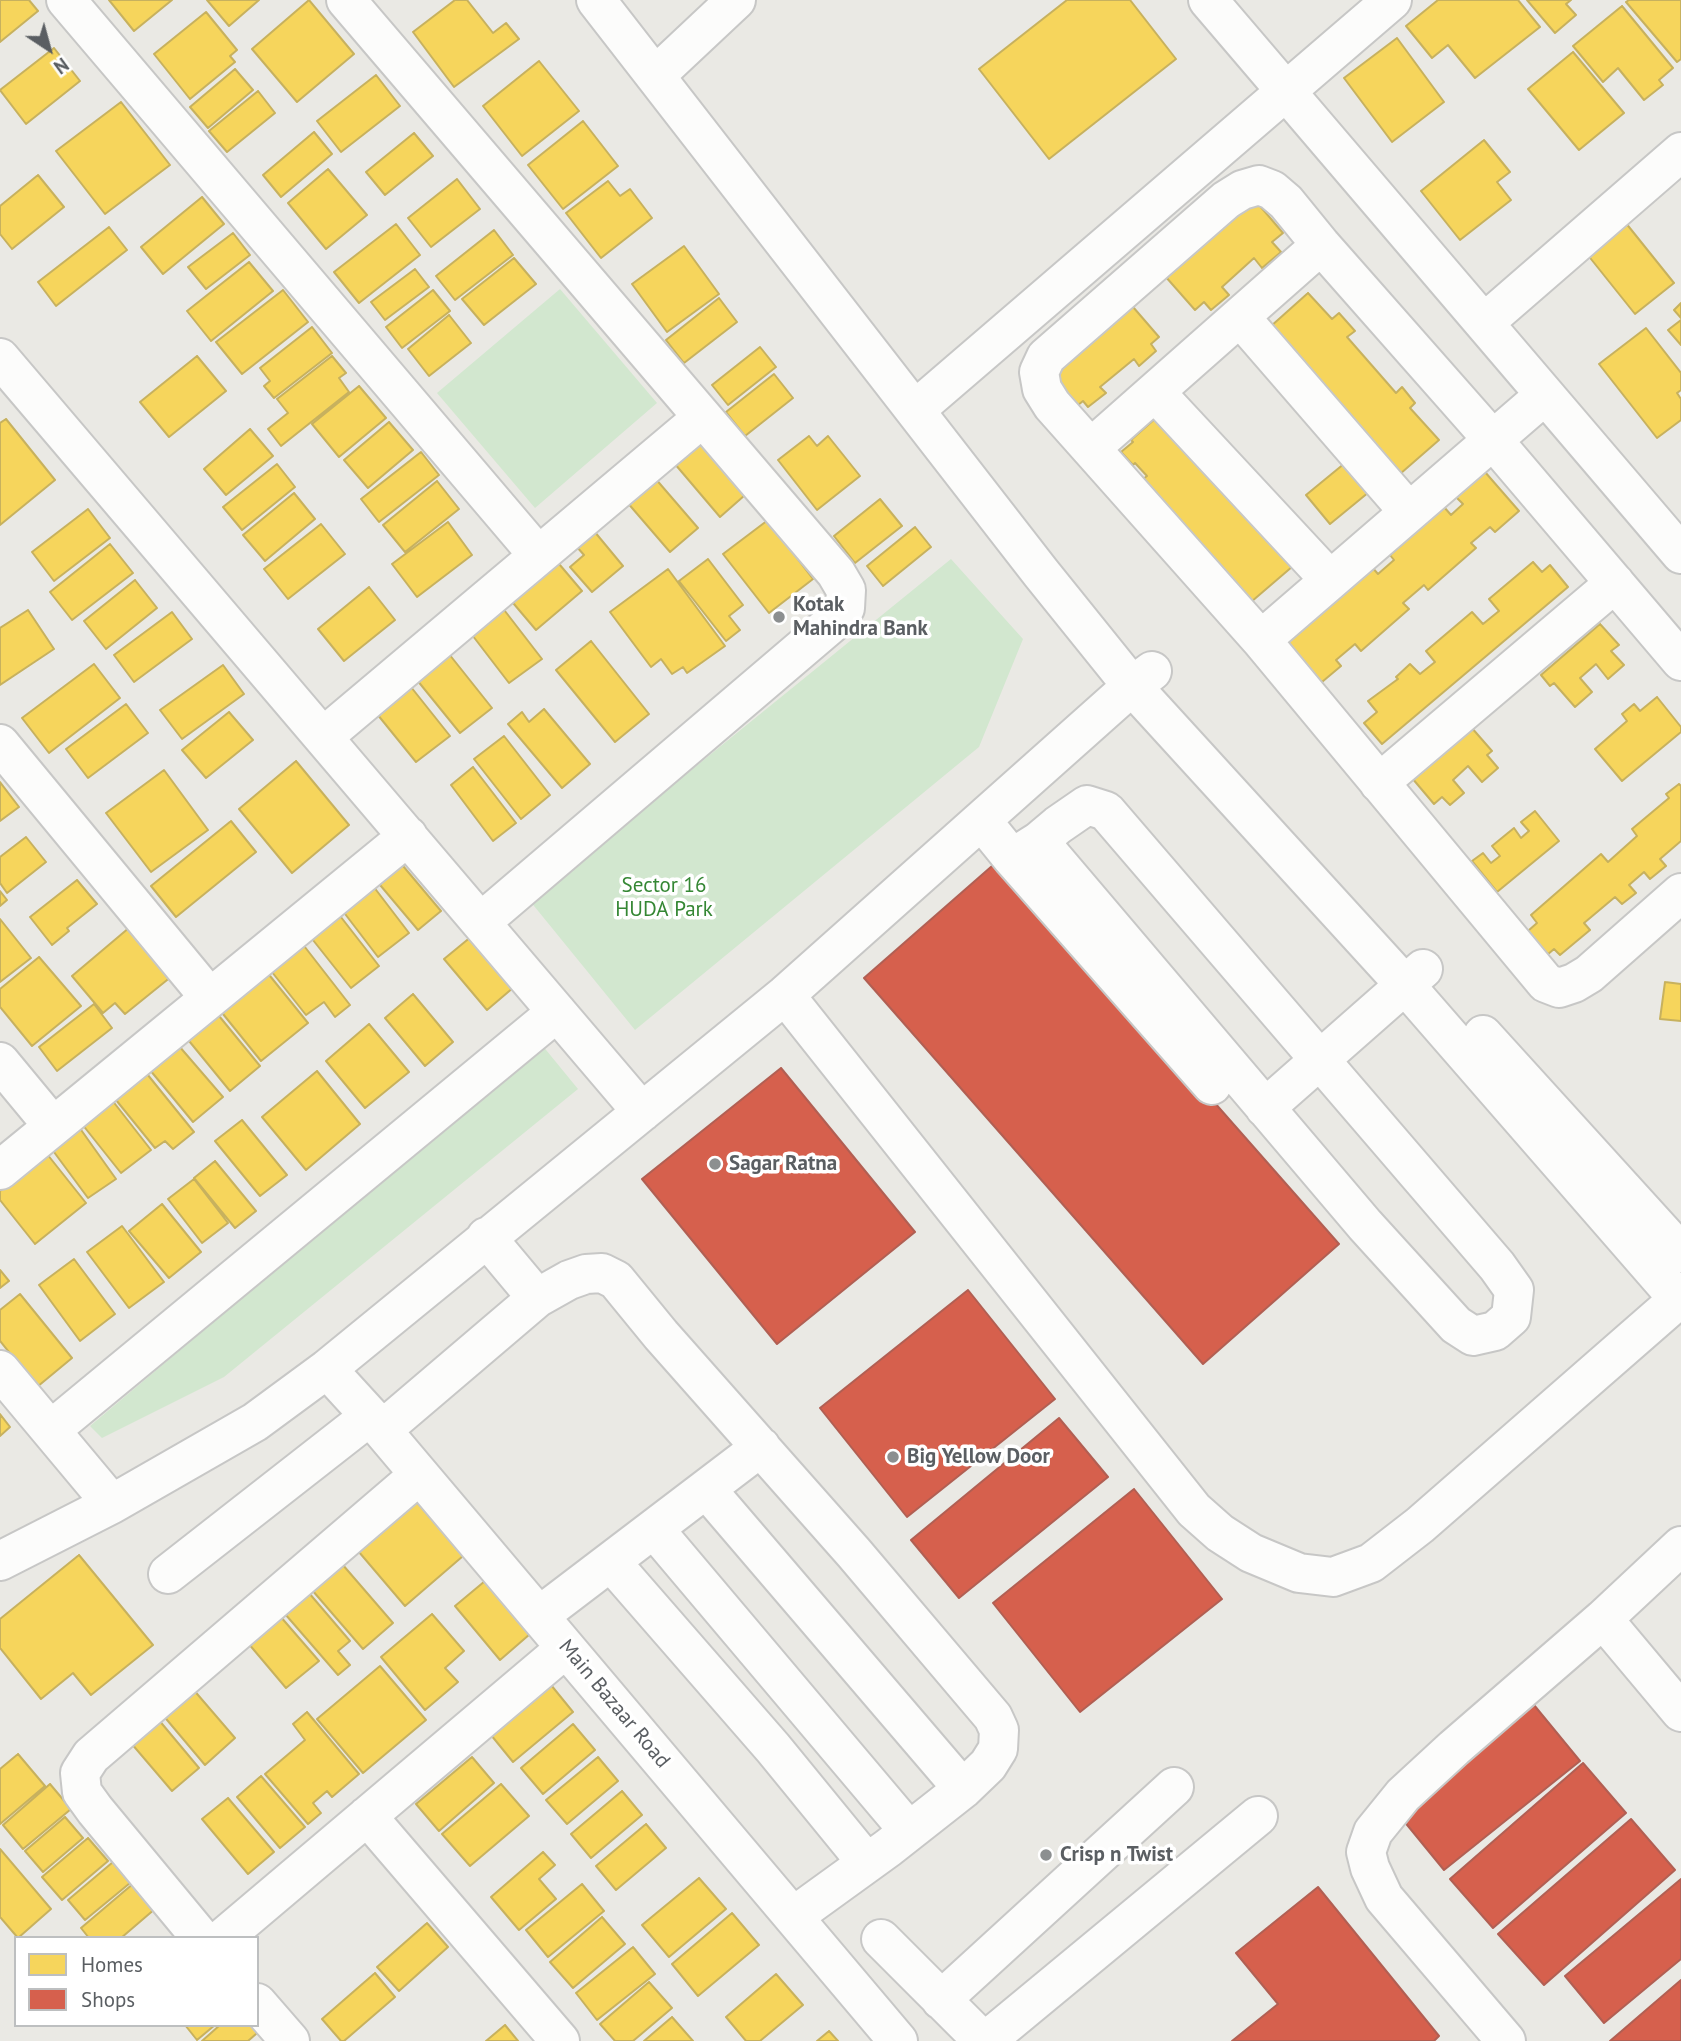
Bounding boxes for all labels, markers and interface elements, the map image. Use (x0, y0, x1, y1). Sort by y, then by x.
north arrow (14, 14, 84, 84)
text: N (49, 53, 73, 79)
place label: Kotak Mahindra Bank (793, 592, 928, 642)
marker: Kotak Mahindra Bank (771, 609, 787, 625)
park label: Sector 16 HUDA Park (615, 873, 713, 923)
place label: Sagar Ratna (729, 1151, 837, 1177)
marker: Sagar Ratna (707, 1156, 723, 1172)
place label: Big Yellow Door (907, 1444, 1050, 1470)
marker: Big Yellow Door (885, 1449, 901, 1465)
street label: Main Bazaar Road (553, 1635, 675, 1773)
place label: Crisp n Twist (1060, 1842, 1173, 1868)
marker: Crisp n Twist (1038, 1847, 1054, 1863)
legend (14, 1936, 259, 2027)
text: Homes (81, 1951, 143, 1978)
text: Shops (81, 1986, 135, 2013)

